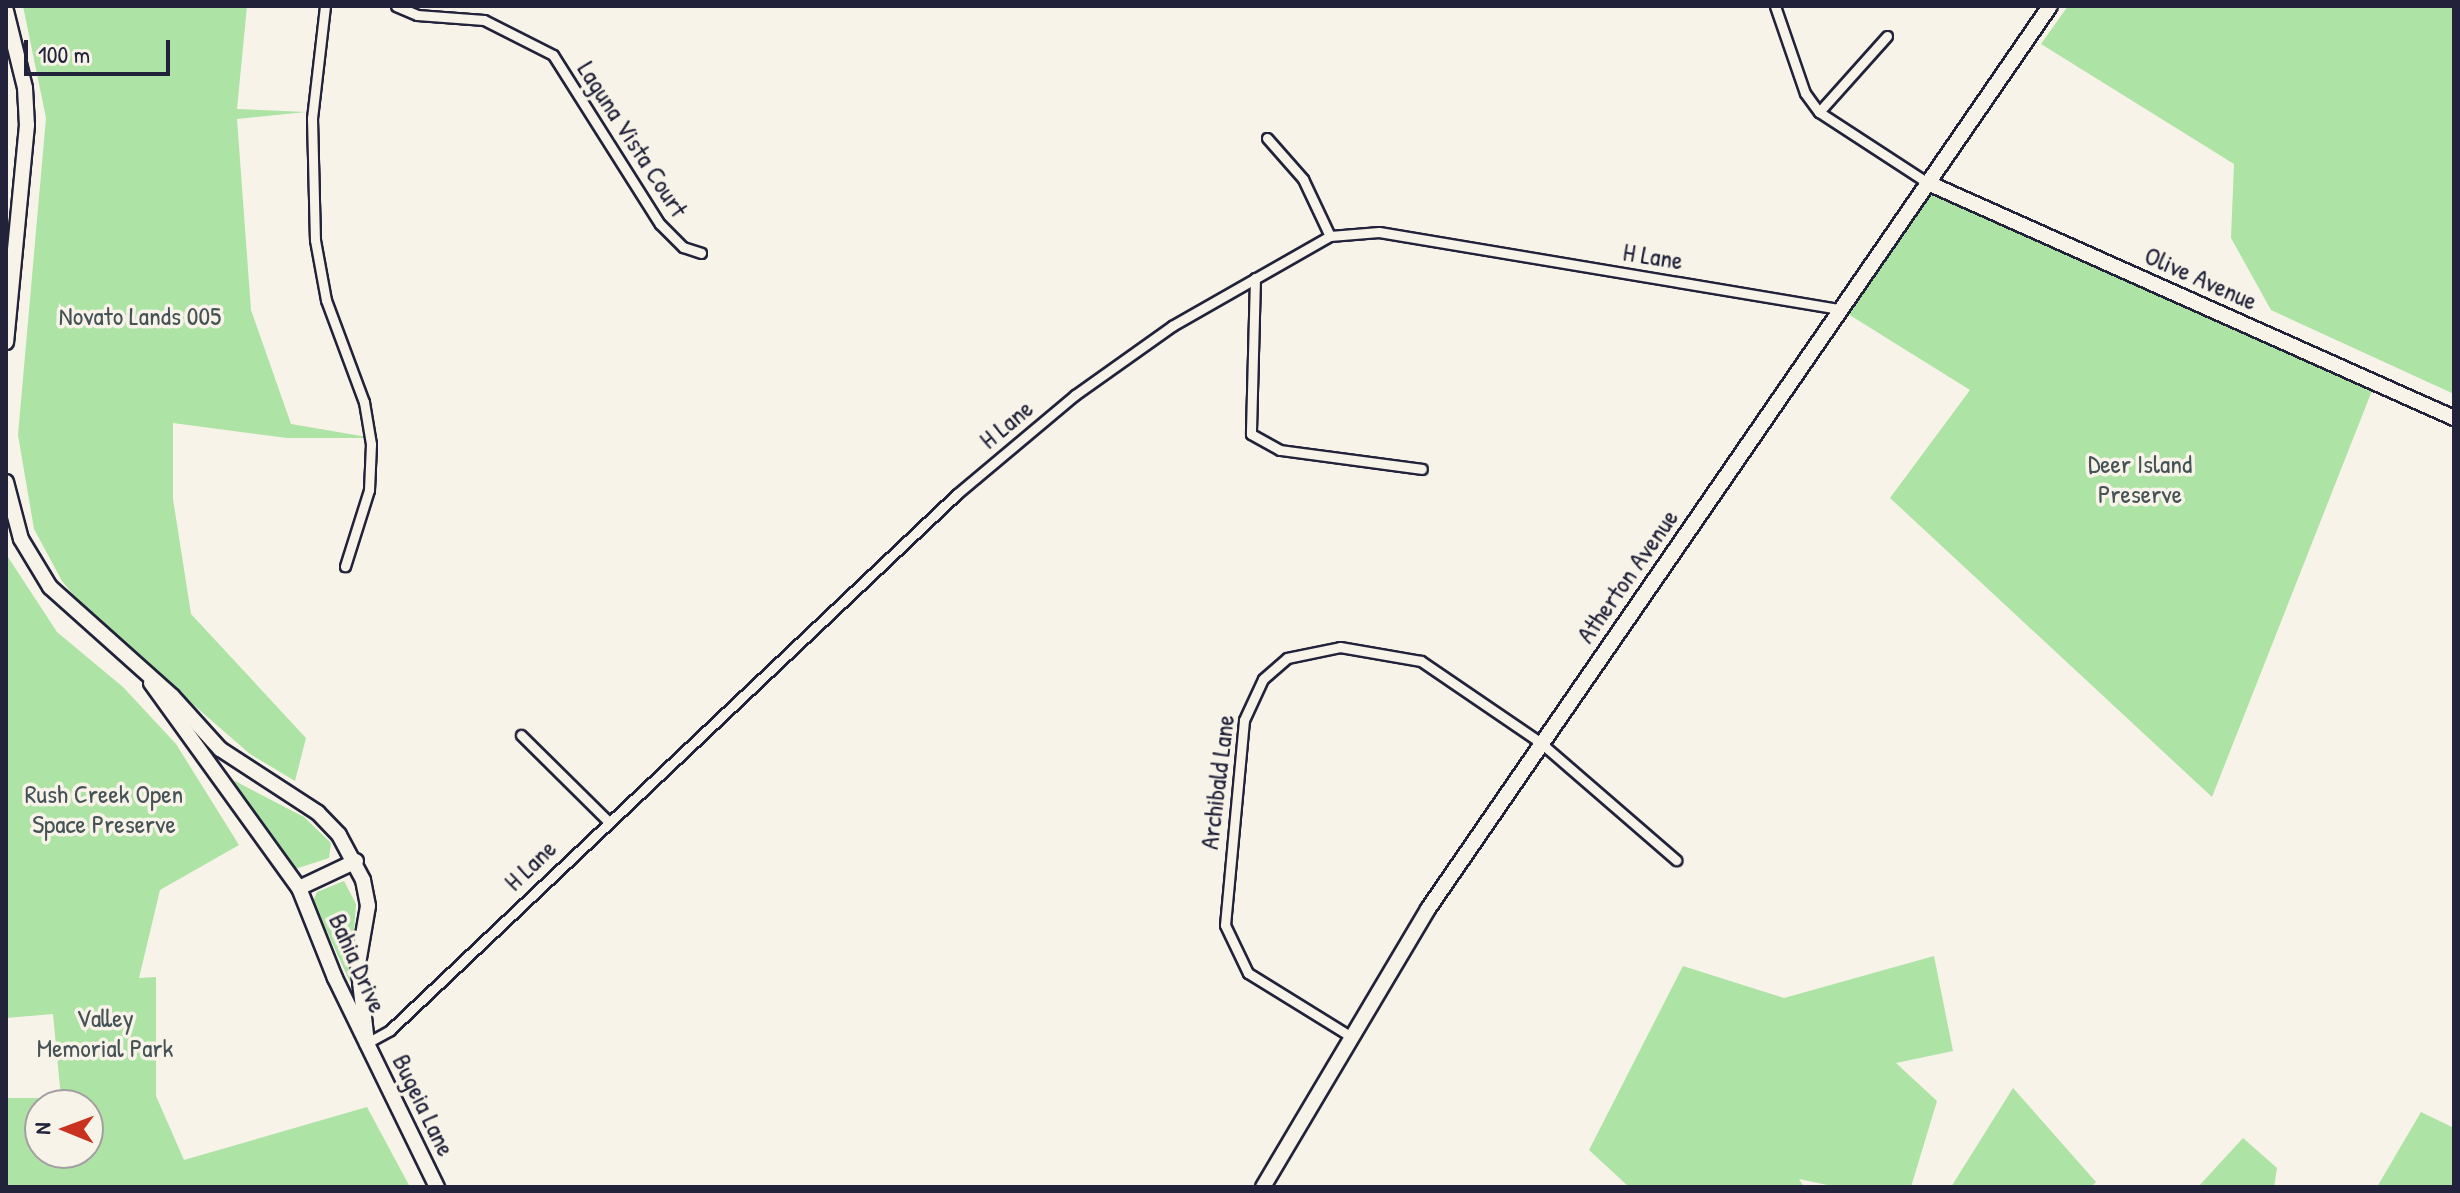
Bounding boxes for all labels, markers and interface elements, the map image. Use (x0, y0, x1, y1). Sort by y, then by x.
scale bar (28, 24, 174, 74)
text: 100 m (38, 38, 90, 70)
street label: Laguna Vista Court (571, 55, 695, 223)
street label: H Lane (1621, 236, 1685, 276)
street label: Olive Avenue (2140, 239, 2262, 317)
park label: Novato Lands 005 (59, 300, 221, 332)
street label: H Lane (973, 393, 1039, 455)
park label: Deer Island Preserve (2088, 448, 2192, 510)
street label: Atherton Avenue (1569, 503, 1685, 649)
street label: Archibald Lane (1193, 713, 1241, 851)
park label: Rush Creek Open Space Preserve (25, 778, 183, 840)
street label: H Lane (498, 833, 562, 897)
street label: Bahia Drive (322, 909, 394, 1017)
park label: Valley Memorial Park (37, 1002, 173, 1064)
street label: Bugeia Lane (386, 1049, 462, 1161)
north arrow (24, 1089, 104, 1169)
text: N (27, 1122, 57, 1135)

